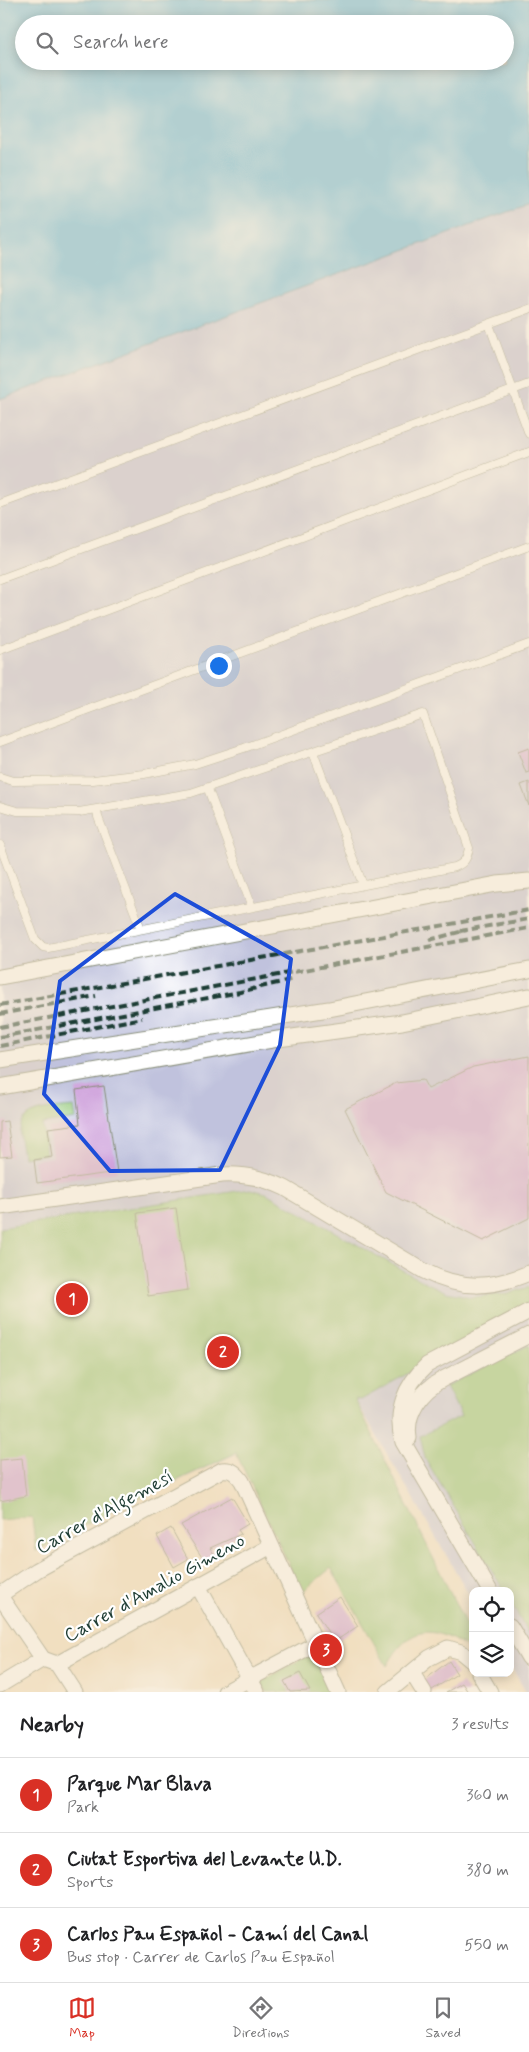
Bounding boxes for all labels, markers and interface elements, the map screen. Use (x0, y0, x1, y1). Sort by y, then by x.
search box (15, 15, 514, 70)
icon: search (33, 29, 61, 57)
text: Search here (73, 30, 169, 55)
your location (206, 653, 232, 679)
pin: 1 (56, 1280, 88, 1318)
pin: 2 (207, 1333, 239, 1371)
street label: Carrer d'Algemesí (32, 1464, 179, 1563)
street label: Carrer d'Amalio Gimeno (60, 1528, 250, 1648)
map controls (469, 1587, 514, 1677)
button: locate (469, 1587, 514, 1632)
pin: 3 (310, 1631, 342, 1669)
button: layers (469, 1632, 514, 1677)
text: Nearby (20, 1711, 84, 1739)
text: 3 results (451, 1714, 509, 1735)
text: Parque Mar Blava (67, 1772, 212, 1797)
text: 1 (32, 1785, 40, 1806)
text: 360 m (466, 1785, 509, 1806)
text: Park (67, 1797, 99, 1818)
text: Ciutat Esportiva del Levante U.D. (67, 1847, 342, 1872)
text: 2 (32, 1860, 40, 1881)
text: 380 m (466, 1860, 509, 1881)
text: Sports (67, 1872, 113, 1893)
text: Carlos Pau Español - Camí del Canal (67, 1922, 368, 1947)
text: 3 (32, 1935, 40, 1956)
text: 550 m (464, 1935, 509, 1956)
text: Bus stop · Carrer de Carlos Pau Español (67, 1947, 335, 1968)
tab: Map (68, 1994, 96, 2042)
tab: Directions (232, 1994, 290, 2042)
tab: Saved (426, 1994, 461, 2042)

